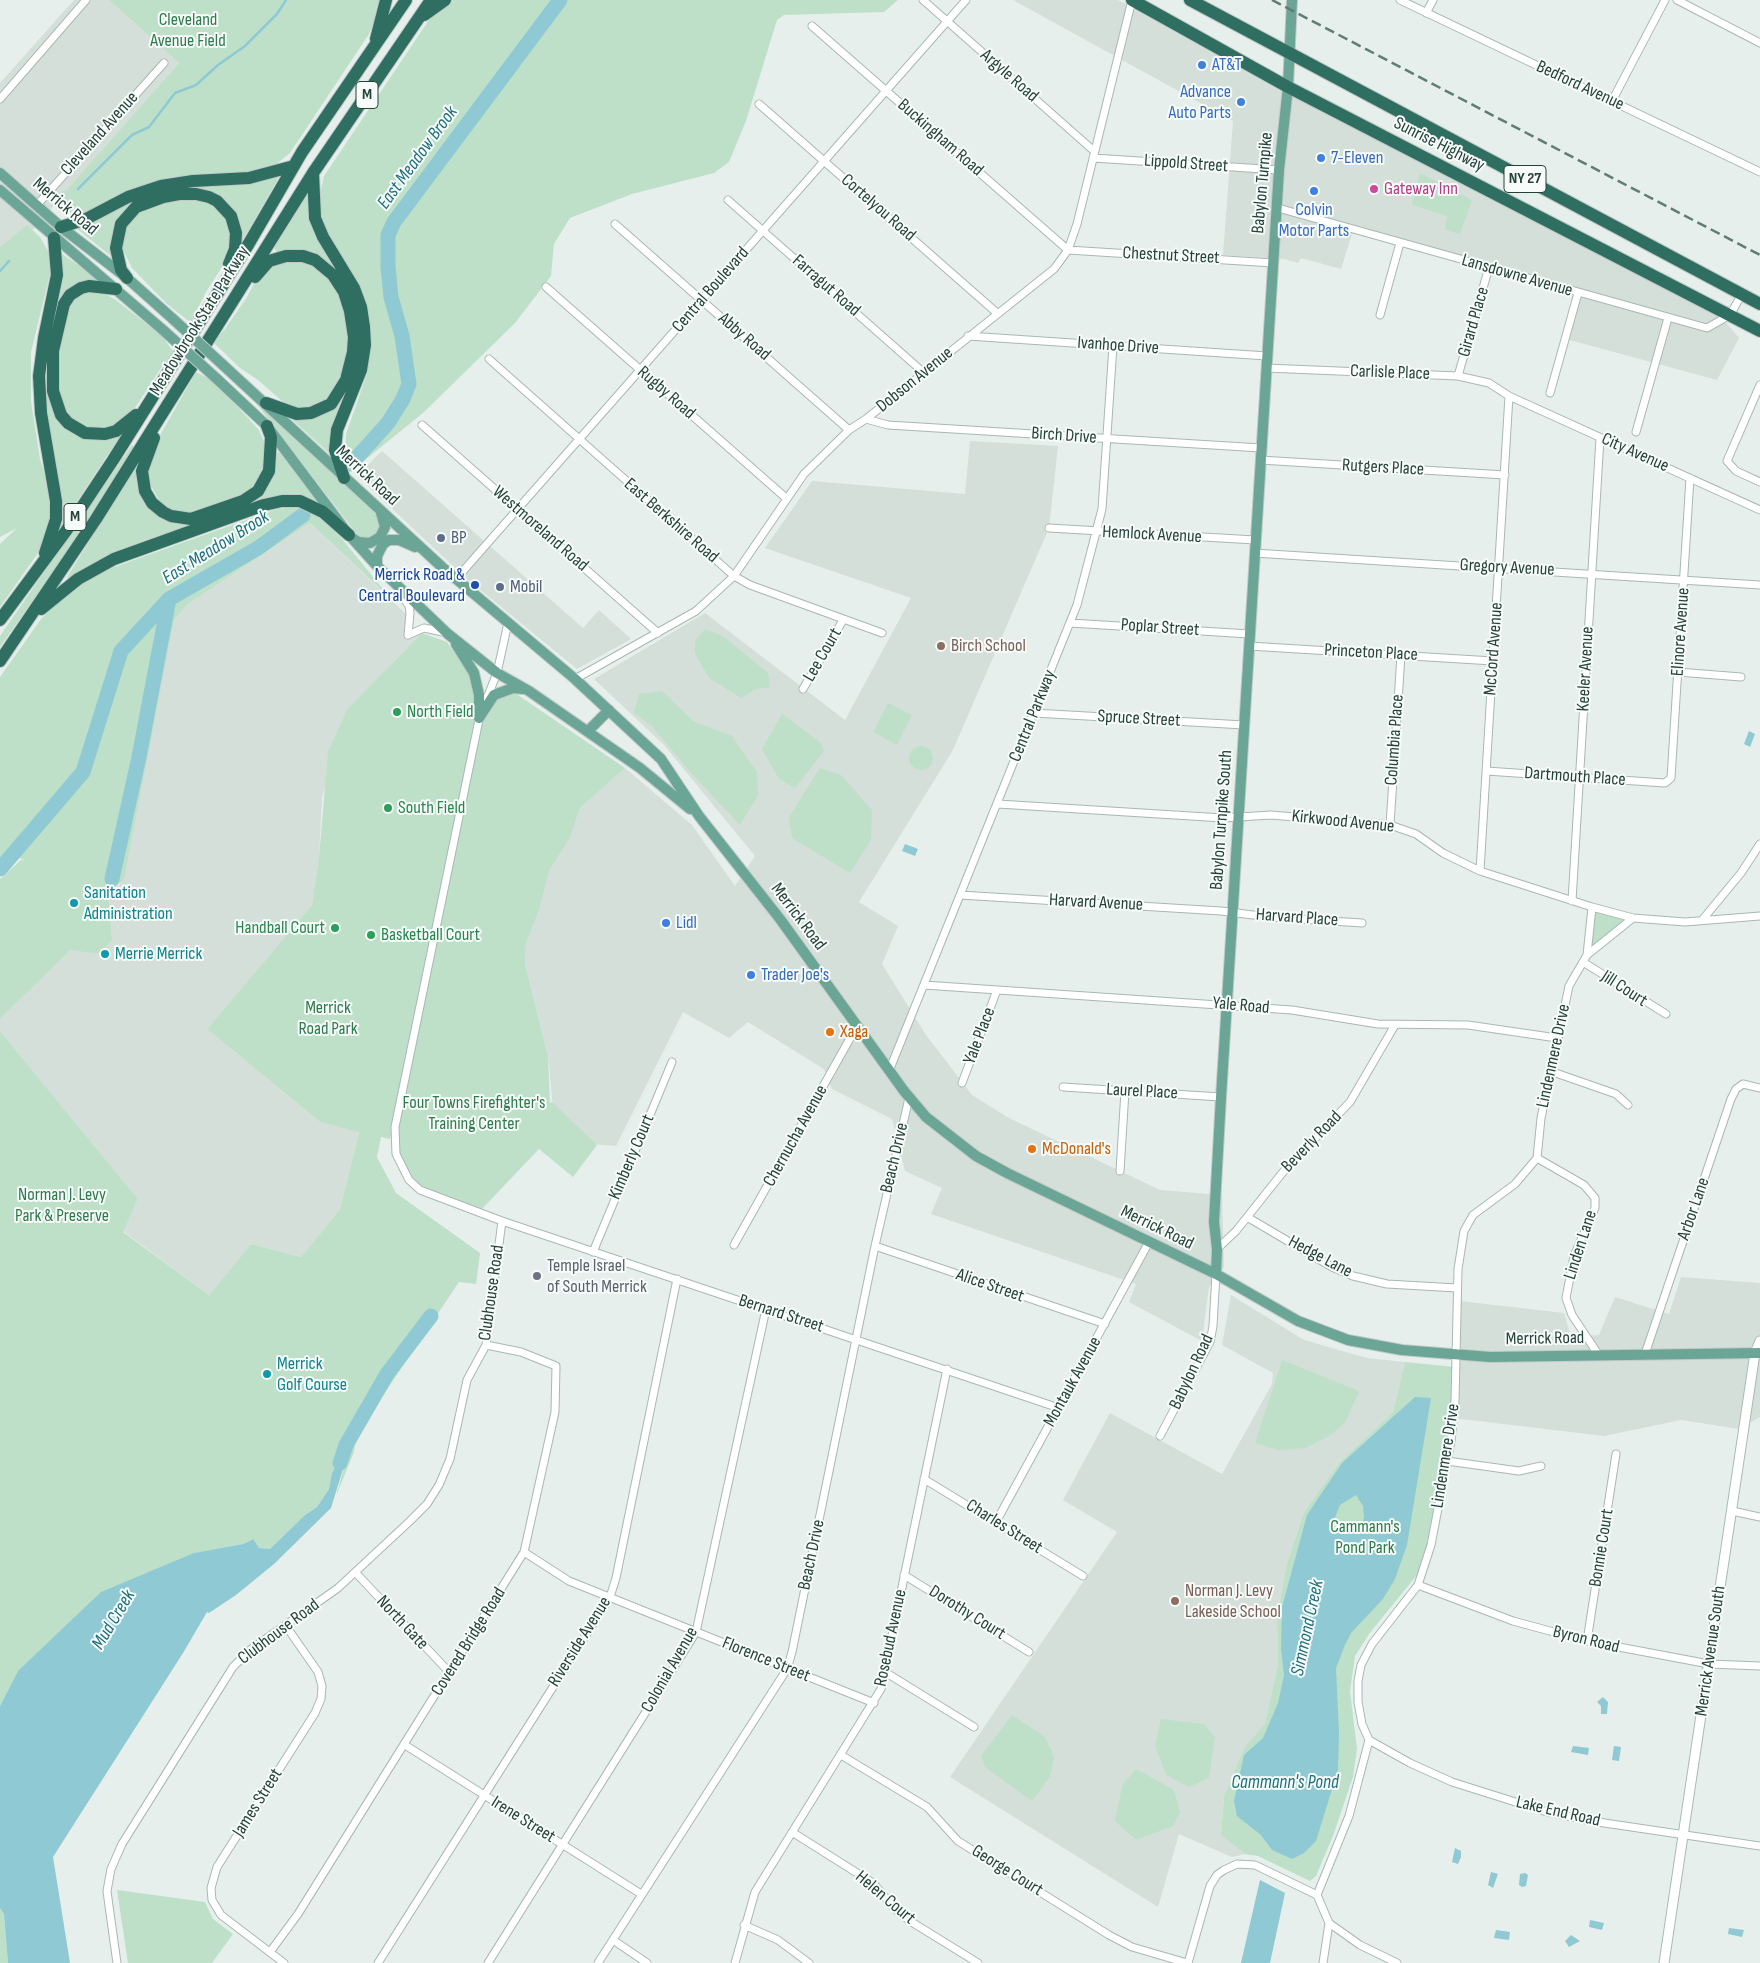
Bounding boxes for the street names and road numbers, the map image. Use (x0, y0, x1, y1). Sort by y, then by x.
street label: Argyle Road (975, 45, 1043, 107)
street label: Bedford Avenue (1533, 56, 1627, 116)
road number: M (356, 82, 378, 108)
street label: Cleveland Avenue (57, 88, 143, 180)
street label: Buckingham Road (893, 95, 987, 181)
street label: Sunrise Highway (1390, 113, 1488, 177)
street label: Babylon Turnpike (1248, 131, 1278, 235)
street label: Lippold Street (1143, 150, 1229, 178)
road number: NY 27 (1504, 165, 1546, 192)
street label: Cortelyou Road (836, 170, 920, 246)
street label: Merrick Road (28, 173, 102, 241)
street label: Meadowbrook State Parkway (145, 242, 255, 400)
street label: Central Boulevard (668, 243, 754, 337)
street label: Chestnut Street (1122, 243, 1220, 269)
street label: Farragut Road (787, 250, 865, 322)
street label: Lansdowne Avenue (1459, 250, 1575, 302)
street label: Girard Place (1454, 285, 1494, 359)
street label: Abby Road (713, 308, 775, 366)
street label: Ivanhoe Drive (1077, 332, 1159, 360)
street label: Dobson Avenue (872, 343, 958, 417)
street label: Carlisle Place (1350, 361, 1430, 385)
street label: Rugby Road (632, 362, 700, 424)
street label: Birch Drive (1031, 423, 1097, 449)
street label: City Avenue (1598, 429, 1672, 477)
street label: Merrick Road (331, 441, 403, 511)
street label: Rutgers Place (1341, 455, 1425, 481)
street label: East Berkshire Road (619, 474, 723, 568)
street label: Westmoreland Road (488, 481, 592, 577)
road number: M (64, 504, 86, 530)
street label: Hemlock Avenue (1102, 522, 1202, 548)
street label: Gregory Avenue (1459, 555, 1555, 581)
street label: Elinore Avenue (1667, 587, 1695, 677)
street label: McCord Avenue (1480, 602, 1508, 696)
street label: Poplar Street (1120, 614, 1200, 642)
street label: Lee Court (799, 624, 847, 686)
street label: Keeler Avenue (1573, 626, 1599, 712)
street label: Princeton Place (1324, 640, 1418, 666)
street label: Central Parkway (1005, 667, 1061, 765)
street label: Columbia Place (1381, 694, 1409, 786)
street label: Spruce Street (1097, 706, 1181, 732)
street label: Babylon Turnpike South (1206, 749, 1238, 891)
street label: Dartmouth Place (1524, 763, 1626, 791)
street label: Kirkwood Avenue (1291, 806, 1395, 838)
street label: Merrick Road (766, 879, 830, 955)
street label: Harvard Avenue (1048, 890, 1144, 916)
street label: Harvard Place (1255, 904, 1339, 932)
street label: Jill Court (1597, 966, 1651, 1012)
street label: Yale Road (1212, 993, 1270, 1019)
street label: Lindenmere Drive (1532, 1002, 1576, 1110)
street label: Yale Place (959, 1004, 1001, 1068)
street label: Laurel Place (1106, 1079, 1178, 1105)
street label: Chernucha Avenue (759, 1081, 833, 1191)
street label: Beverly Road (1277, 1107, 1347, 1177)
street label: Kimberly Court (604, 1111, 660, 1203)
street label: Beach Drive (876, 1121, 914, 1195)
street label: Arbor Lane (1673, 1175, 1715, 1243)
street label: Merrick Road (1117, 1201, 1197, 1255)
street label: Linden Lane (1560, 1208, 1602, 1282)
street label: Hedge Lane (1284, 1231, 1356, 1283)
street label: Clubhouse Road (475, 1244, 509, 1342)
street label: Alice Street (953, 1264, 1027, 1308)
street label: Bernard Street (736, 1290, 826, 1338)
street label: Merrick Road (1506, 1328, 1584, 1350)
street label: Babylon Road (1165, 1331, 1219, 1413)
street label: Montauk Avenue (1039, 1333, 1107, 1431)
street label: Lindenmere Drive (1427, 1402, 1465, 1510)
street label: Charles Street (962, 1495, 1046, 1559)
street label: Bonnie Court (1585, 1507, 1619, 1589)
street label: Beach Drive (794, 1518, 830, 1592)
street label: Dorothy Court (925, 1581, 1009, 1645)
street label: Covered Bridge Road (427, 1584, 511, 1700)
street label: Merrick Avenue South (1691, 1584, 1731, 1718)
street label: Rosebud Avenue (870, 1588, 912, 1688)
street label: North Gate (371, 1591, 433, 1655)
street label: Riverside Avenue (544, 1593, 616, 1691)
street label: Clubhouse Road (234, 1594, 324, 1670)
street label: Byron Road (1551, 1621, 1621, 1659)
street label: Colonial Avenue (637, 1623, 703, 1717)
street label: Florence Street (719, 1633, 813, 1687)
street label: James Street (229, 1765, 287, 1841)
street label: Irene Street (487, 1792, 559, 1848)
street label: Lake End Road (1514, 1792, 1602, 1832)
street label: George Court (967, 1841, 1047, 1901)
street label: Helen Court (850, 1867, 920, 1929)

